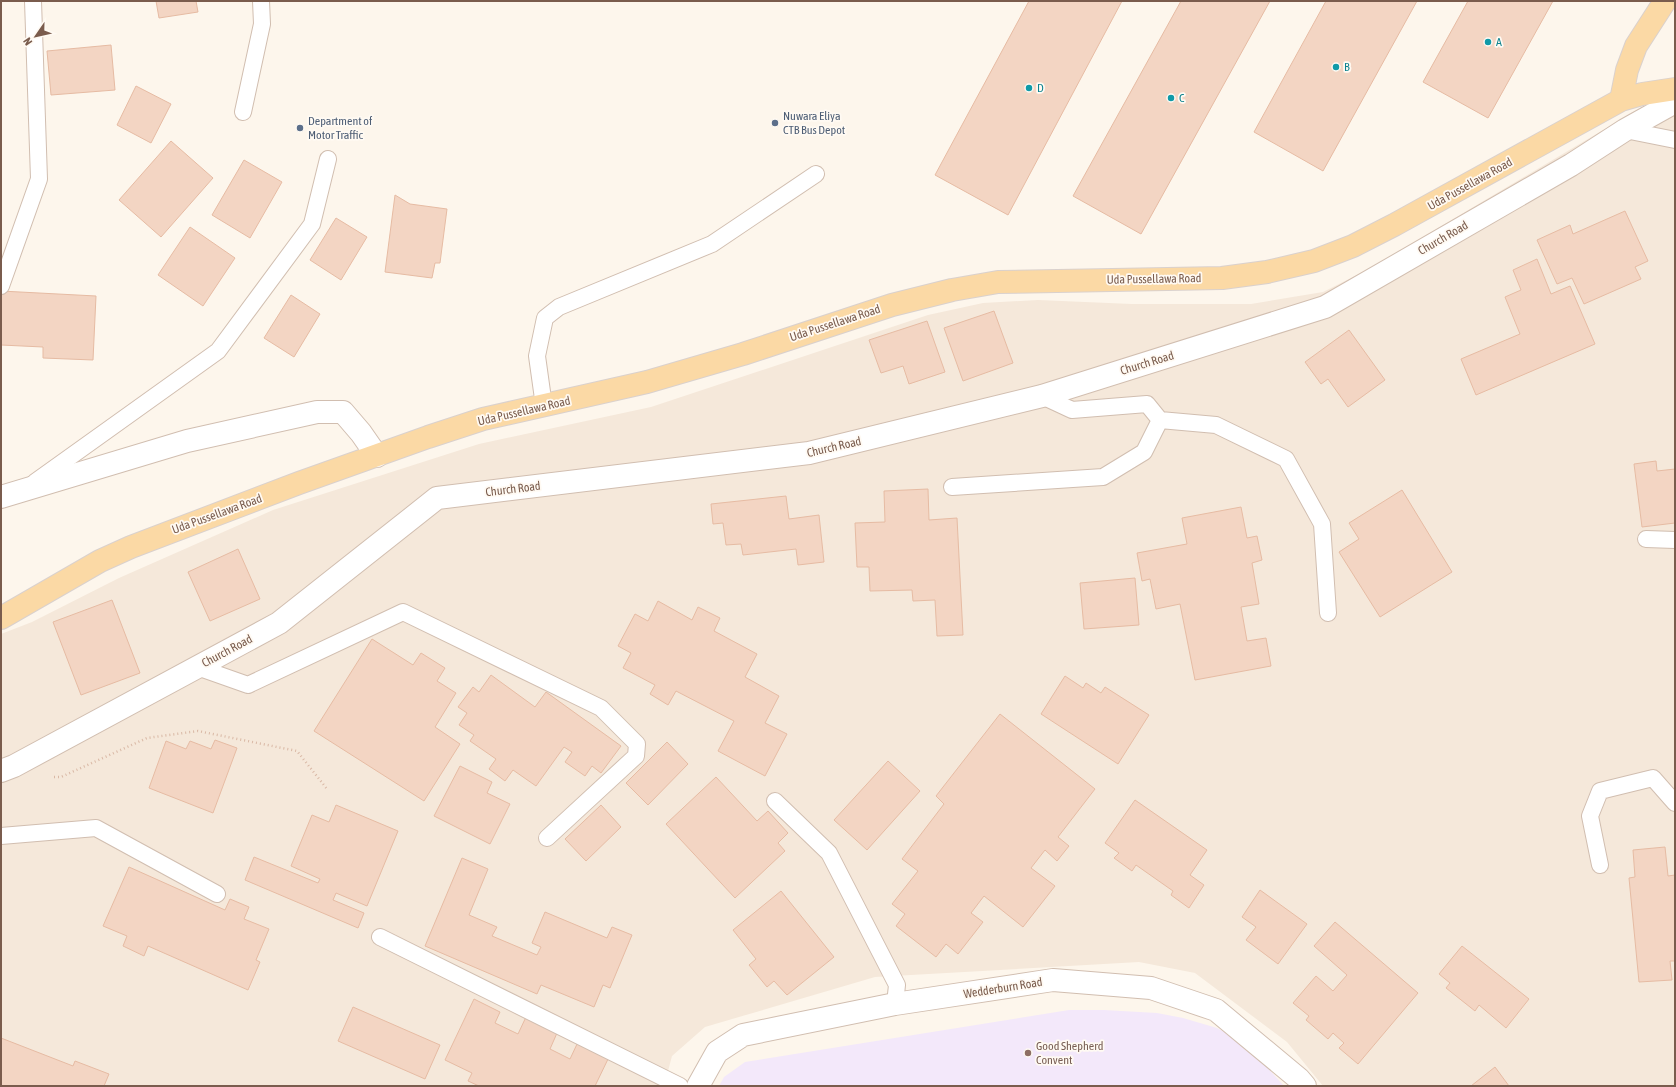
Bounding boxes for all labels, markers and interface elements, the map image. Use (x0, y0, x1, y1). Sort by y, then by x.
north arrow (16, 16, 56, 56)
place label: A (1496, 35, 1502, 49)
text: N (21, 36, 35, 48)
marker: A (1483, 37, 1493, 47)
place label: B (1344, 60, 1350, 74)
marker: B (1331, 62, 1341, 72)
place label: D (1037, 81, 1044, 95)
marker: D (1024, 83, 1034, 93)
place label: C (1179, 91, 1185, 105)
marker: C (1166, 93, 1176, 103)
place label: Nuwara Eliya CTB Bus Depot (783, 109, 846, 137)
place label: Department of Motor Traffic (308, 114, 373, 142)
marker: Nuwara Eliya CTB Bus Depot (770, 118, 780, 128)
marker: Department of Motor Traffic (295, 123, 305, 133)
street label: Uda Pussellawa Road (1425, 155, 1515, 213)
street label: Church Road (1416, 218, 1470, 258)
street label: Uda Pussellawa Road (1107, 271, 1201, 287)
street label: Uda Pussellawa Road (788, 302, 882, 344)
street label: Church Road (1118, 348, 1176, 378)
street label: Uda Pussellawa Road (476, 394, 572, 428)
street label: Church Road (805, 434, 863, 460)
street label: Church Road (485, 479, 541, 499)
street label: Uda Pussellawa Road (170, 491, 264, 537)
street label: Church Road (199, 632, 255, 670)
street label: Wedderburn Road (963, 975, 1043, 1001)
place label: Good Shepherd Convent (1036, 1039, 1103, 1067)
marker: Good Shepherd Convent (1023, 1048, 1033, 1058)

